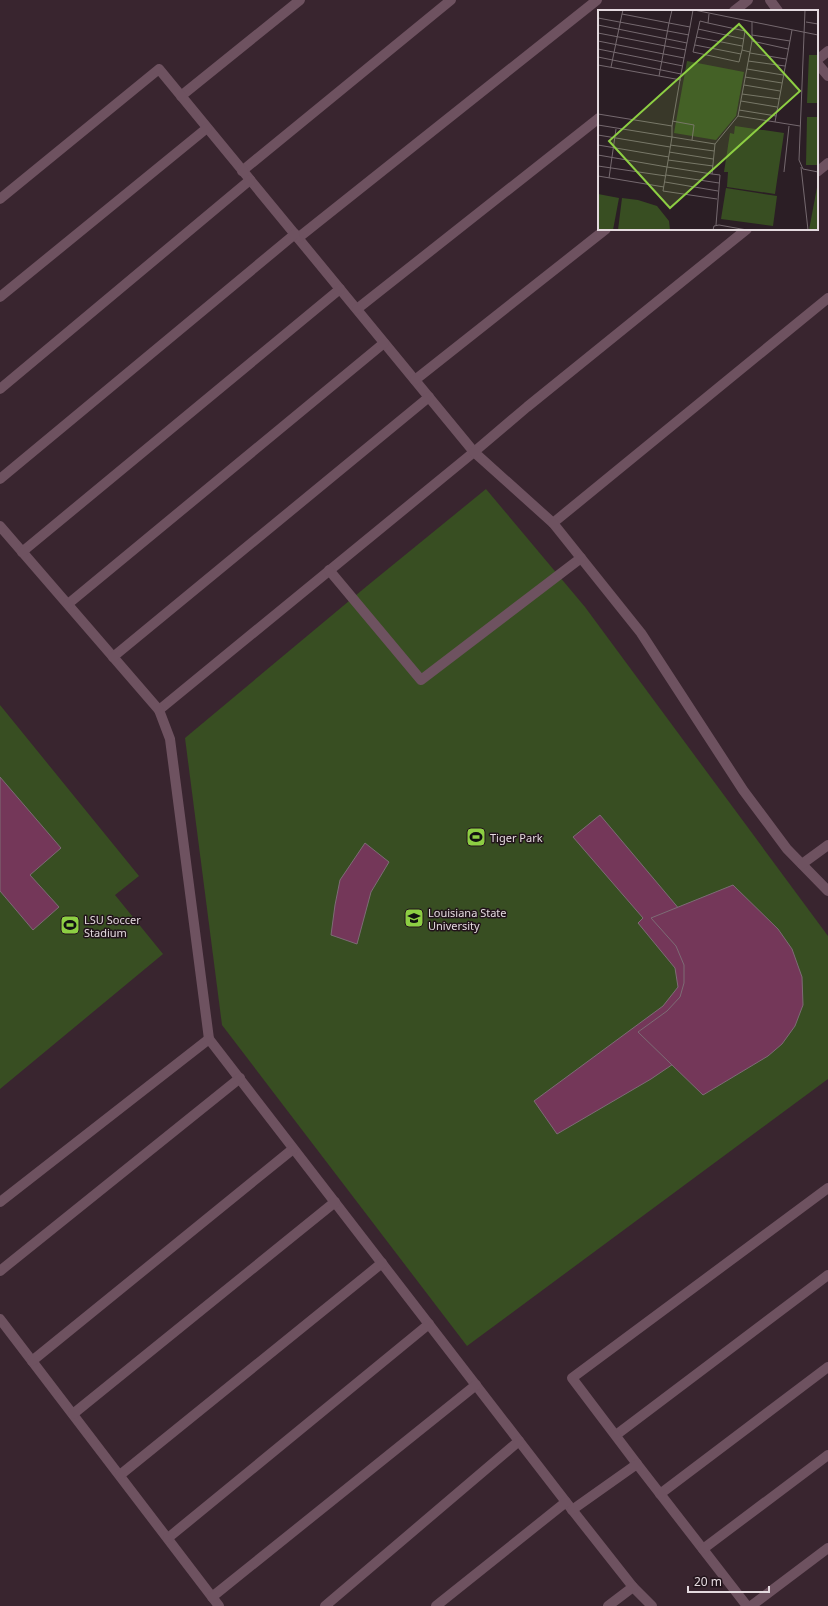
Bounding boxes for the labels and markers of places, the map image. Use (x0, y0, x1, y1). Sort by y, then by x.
sports icon: Tiger Park (465, 826, 487, 848)
place label: Tiger Park (490, 830, 543, 845)
place label: Louisiana State University (428, 905, 507, 933)
school or university icon: Louisiana State University (403, 907, 425, 929)
place label: LSU Soccer Stadium (84, 912, 141, 940)
sports icon: LSU Soccer Stadium (59, 914, 81, 936)

